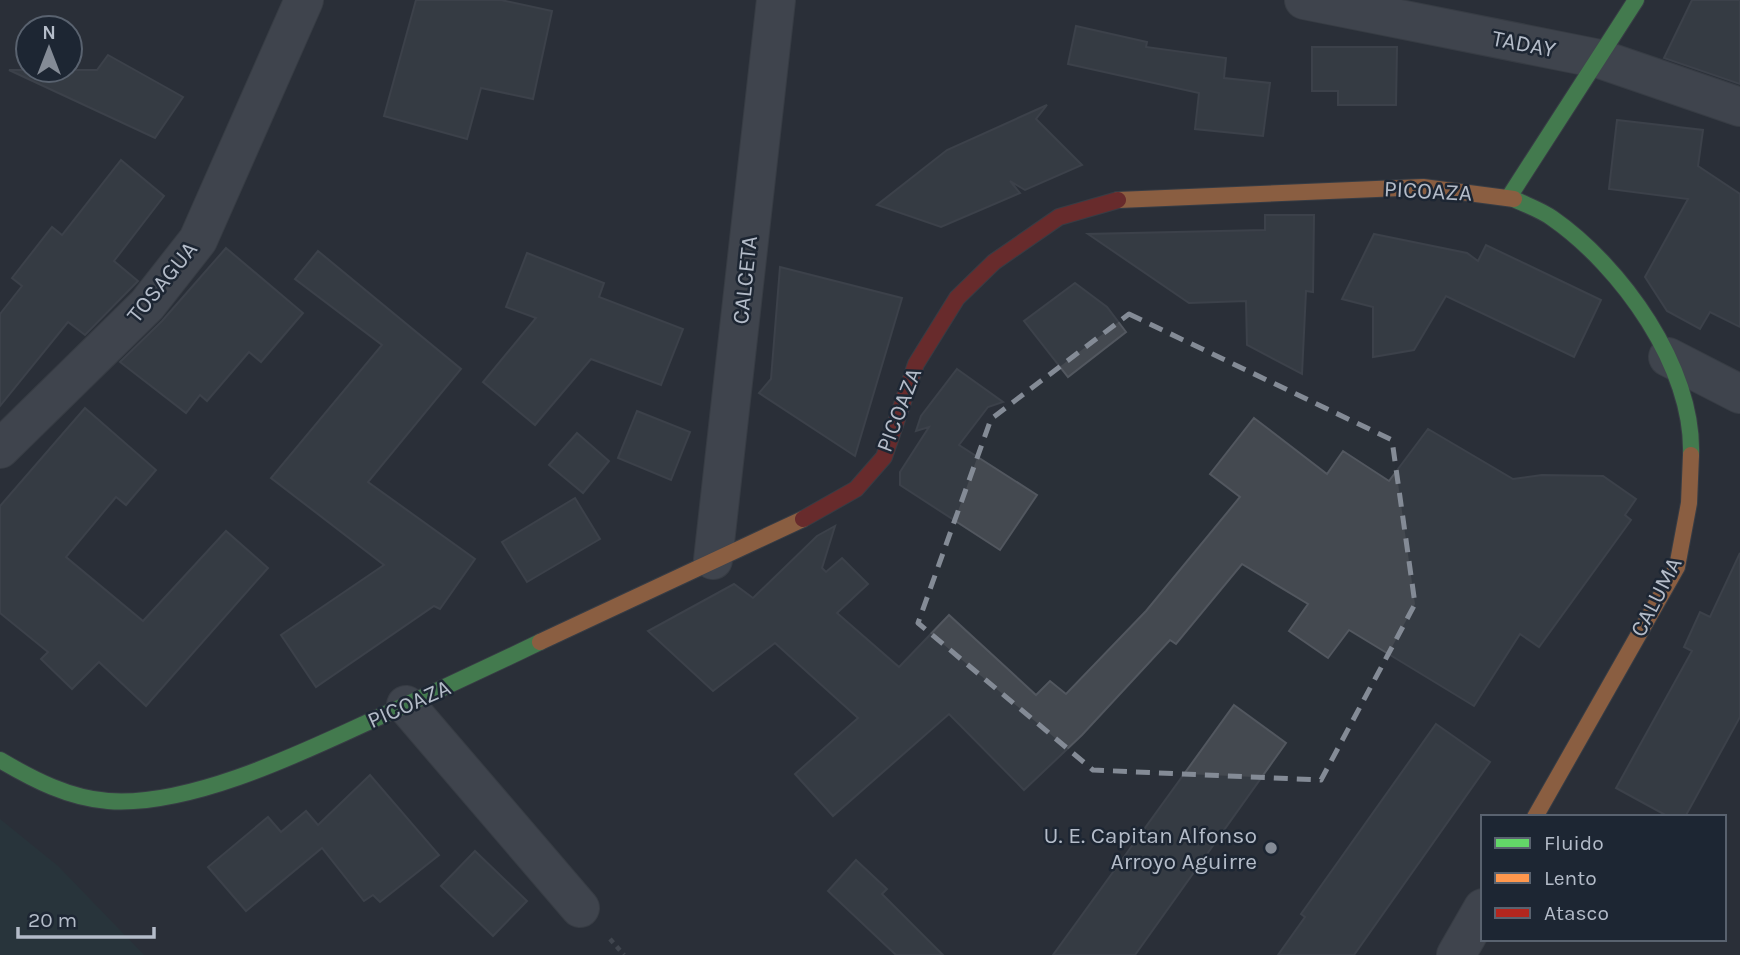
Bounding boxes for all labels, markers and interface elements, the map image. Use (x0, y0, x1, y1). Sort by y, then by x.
north arrow (14, 14, 84, 84)
text: N (42, 22, 56, 44)
street label: TADAY (1490, 25, 1558, 63)
street label: PICOAZA (1383, 175, 1473, 207)
street label: CALCETA (727, 234, 763, 326)
street label: TOSAGUA (121, 236, 203, 328)
street label: PICOAZA (871, 364, 927, 456)
street label: CALUMA (1624, 553, 1688, 641)
street label: PICOAZA (363, 674, 455, 734)
legend (1481, 815, 1726, 941)
place label: U. E. Capitan Alfonso Arroyo Aguirre (1044, 822, 1257, 875)
text: Fluido (1544, 831, 1604, 855)
marker: U. E. Capitan Alfonso Arroyo Aguirre (1263, 840, 1279, 856)
text: Lento (1544, 866, 1597, 890)
scale bar (18, 895, 154, 939)
text: Atasco (1544, 901, 1609, 925)
text: 20 m (28, 908, 77, 932)

